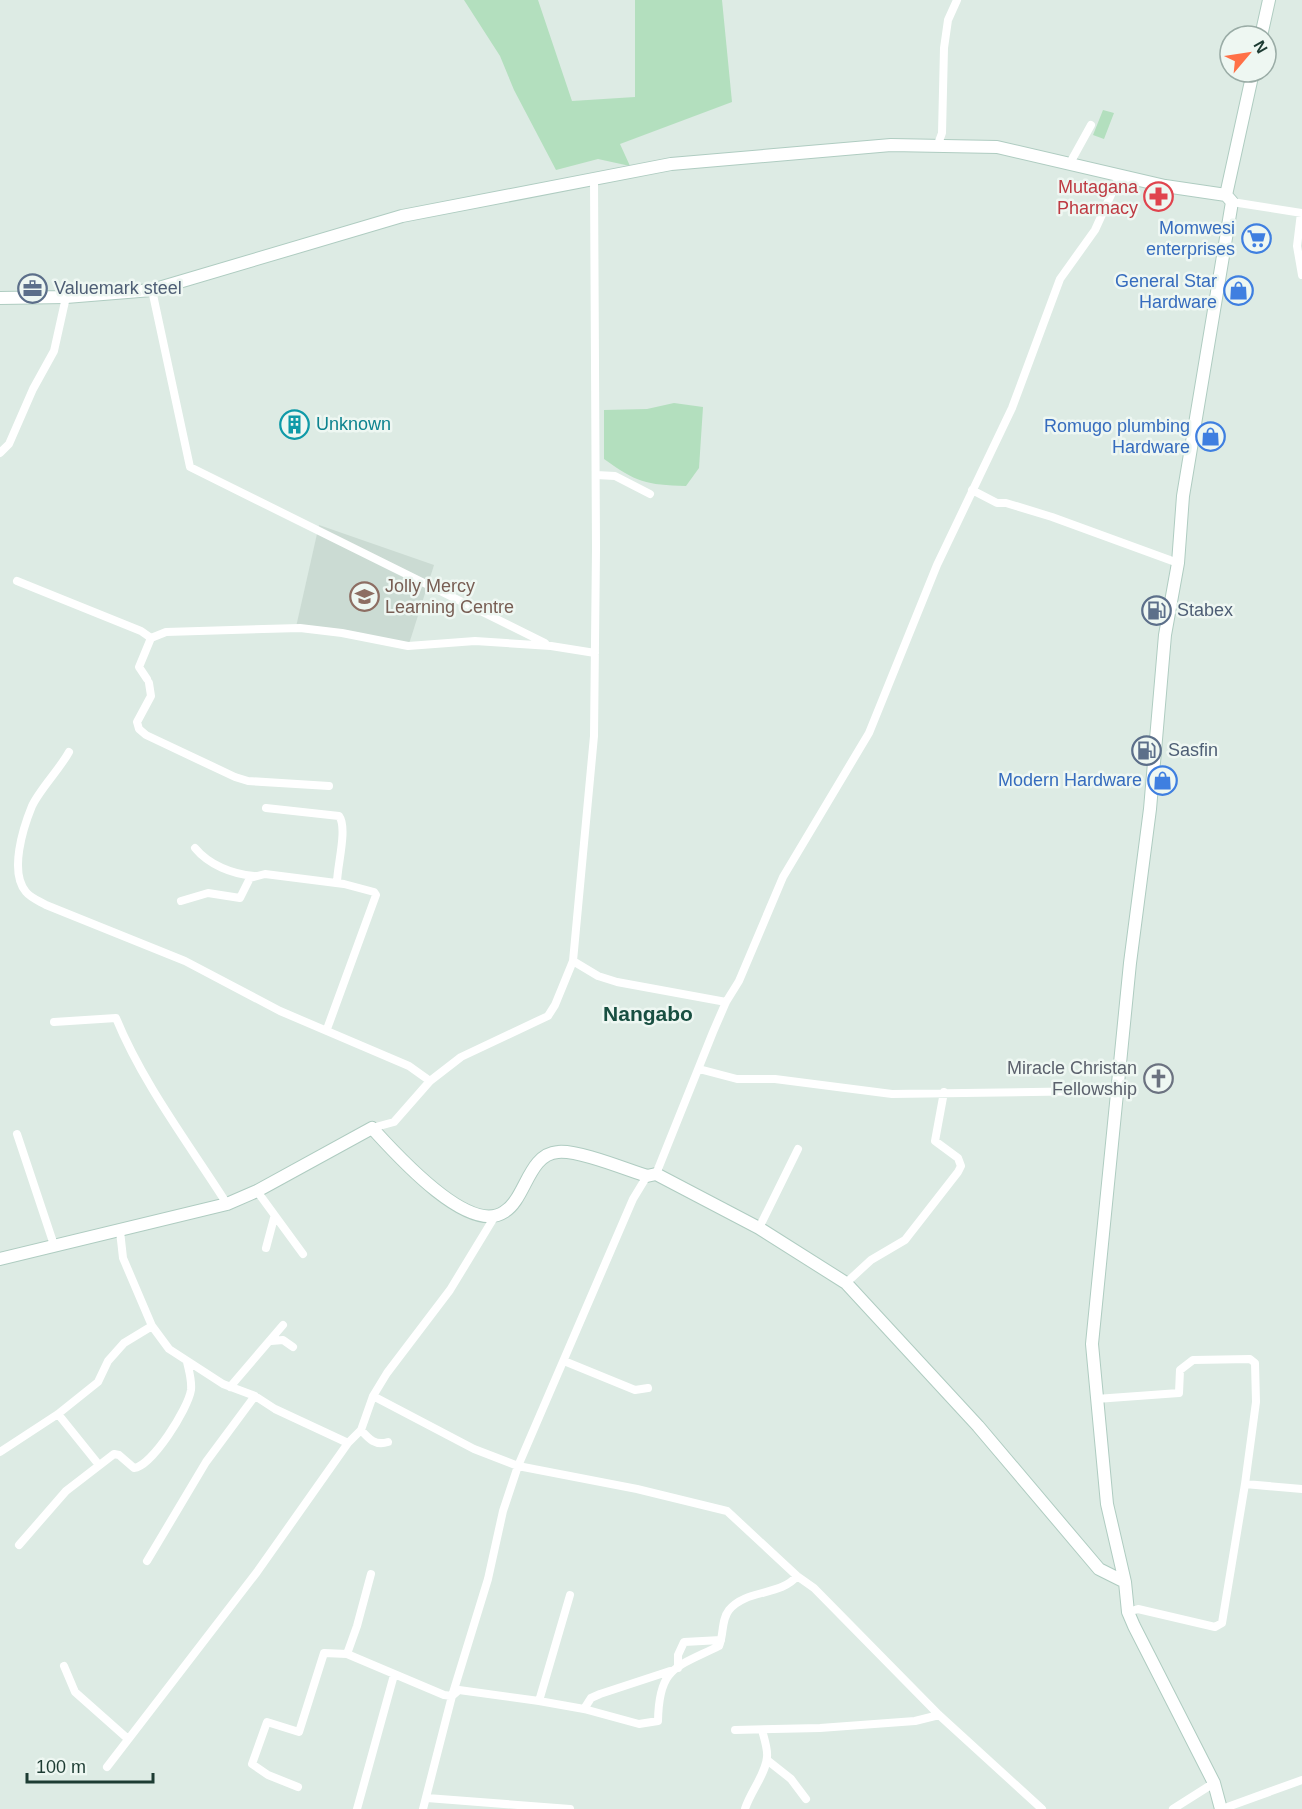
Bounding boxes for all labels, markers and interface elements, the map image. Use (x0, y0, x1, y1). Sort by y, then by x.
north arrow (1218, 24, 1278, 84)
text: N (1250, 38, 1271, 56)
place label: Mutagana Pharmacy (1057, 177, 1139, 218)
pharmacy icon: Mutagana Pharmacy (1143, 181, 1175, 213)
place label: Momwesi enterprises (1146, 218, 1235, 259)
supermarket icon: Momwesi enterprises (1240, 222, 1272, 254)
place label: General Star Hardware (1115, 271, 1217, 312)
office icon: Valuemark steel (17, 272, 49, 304)
shop icon: General Star Hardware (1222, 275, 1254, 307)
place label: Valuemark steel (54, 278, 182, 298)
building icon: Unknown (279, 408, 311, 440)
place label: Unknown (316, 414, 391, 434)
place label: Romugo plumbing Hardware (1044, 416, 1190, 457)
shop icon: Romugo plumbing Hardware (1195, 420, 1227, 452)
place label: Jolly Mercy Learning Centre (385, 576, 514, 617)
school or university icon: Jolly Mercy Learning Centre (348, 580, 380, 612)
fuel station icon: Stabex (1140, 594, 1172, 626)
place label: Stabex (1177, 600, 1233, 620)
fuel station icon: Sasfin (1131, 734, 1163, 766)
place label: Sasfin (1168, 740, 1218, 760)
shop icon: Modern Hardware (1147, 764, 1179, 796)
place label: Modern Hardware (998, 770, 1142, 790)
district label: Nangabo (603, 1002, 693, 1025)
place label: Miracle Christan Fellowship (1007, 1058, 1137, 1099)
church icon: Miracle Christan Fellowship (1142, 1062, 1174, 1094)
scale bar (27, 1746, 153, 1784)
text: 100 m (36, 1757, 86, 1777)

